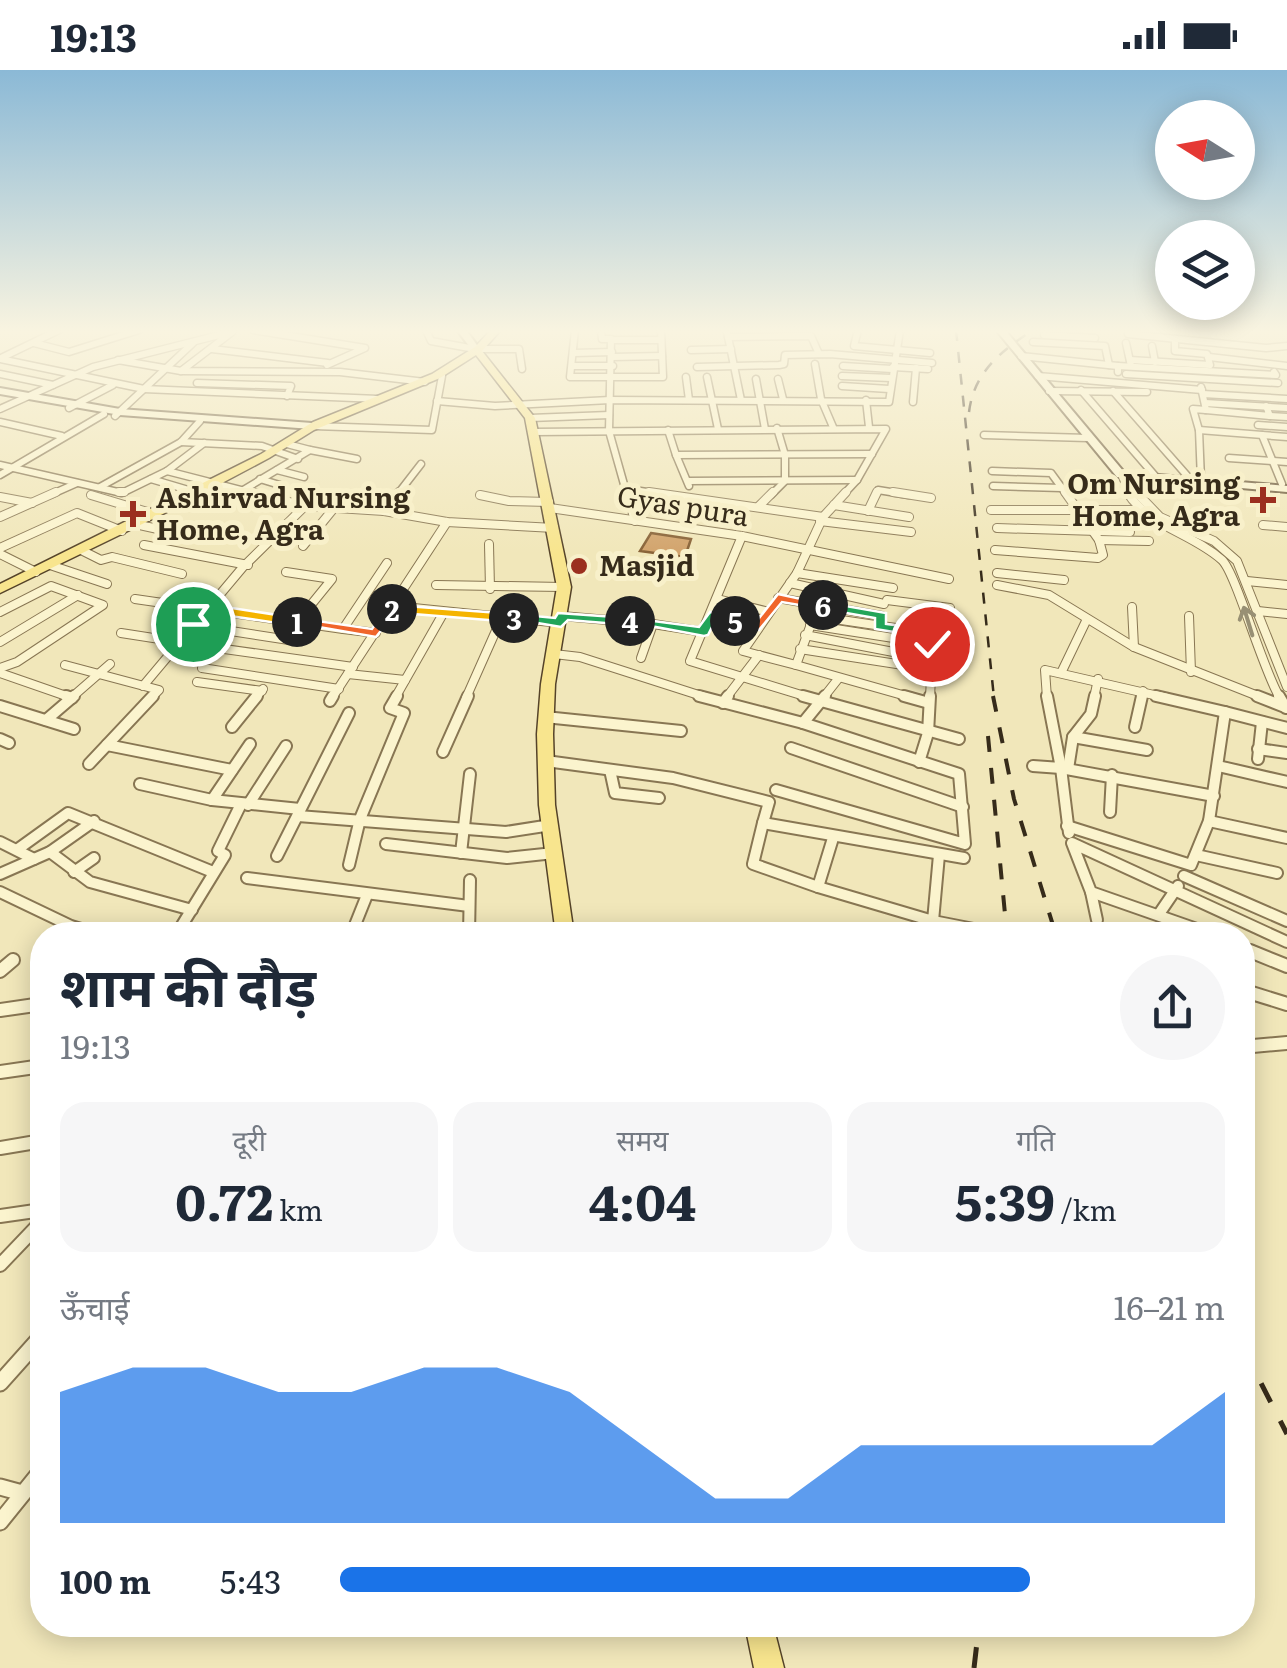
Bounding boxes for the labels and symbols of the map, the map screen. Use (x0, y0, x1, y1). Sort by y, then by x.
north arrow (1155, 100, 1255, 200)
place label: Om Nursing Home, Agra (1067, 461, 1241, 535)
street label: Gyas pura (615, 473, 752, 535)
place label: Ashirvad Nursing Home, Agra (156, 475, 411, 549)
marker: Om Nursing Home, Agra (1250, 487, 1276, 513)
marker: Ashirvad Nursing Home, Agra (120, 501, 146, 527)
place label: Masjid (599, 543, 694, 585)
marker: Masjid (568, 555, 590, 577)
pin: 6 (798, 580, 848, 630)
pin (151, 582, 236, 667)
pin: 2 (367, 584, 417, 634)
pin: 3 (489, 593, 539, 643)
pin: 4 (605, 596, 655, 646)
pin: 5 (710, 596, 760, 646)
pin: 1 (272, 597, 322, 647)
pin (890, 602, 975, 687)
one-way arrow (1237, 605, 1255, 637)

